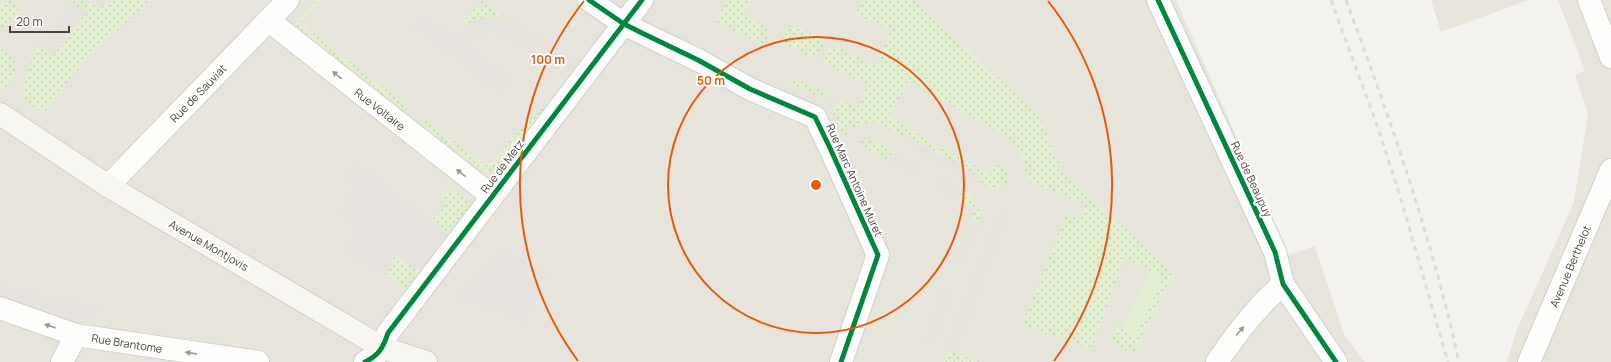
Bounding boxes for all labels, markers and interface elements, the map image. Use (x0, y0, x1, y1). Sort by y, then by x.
scale bar (10, 8, 69, 34)
text: 20 m (16, 13, 43, 30)
text: 100 m (531, 51, 565, 68)
street label: Rue de Sauviat (166, 61, 230, 125)
one-way arrow (331, 70, 342, 79)
text: 50 m (697, 72, 725, 89)
street label: Rue Voltaire (352, 84, 409, 134)
street label: Rue Marc Antoine Muret (823, 121, 887, 239)
street label: Rue de Metz (477, 136, 527, 196)
street label: Rue de Beaupuy (1228, 139, 1276, 219)
one-way arrow (455, 168, 466, 177)
centre of rings (809, 178, 823, 192)
street label: Avenue Montjovis (166, 216, 252, 274)
street label: Avenue Berthelot (1546, 223, 1594, 309)
one-way arrow (44, 322, 56, 328)
one-way arrow (1235, 326, 1244, 335)
street label: Rue Brantome (90, 330, 164, 356)
one-way arrow (185, 349, 197, 355)

